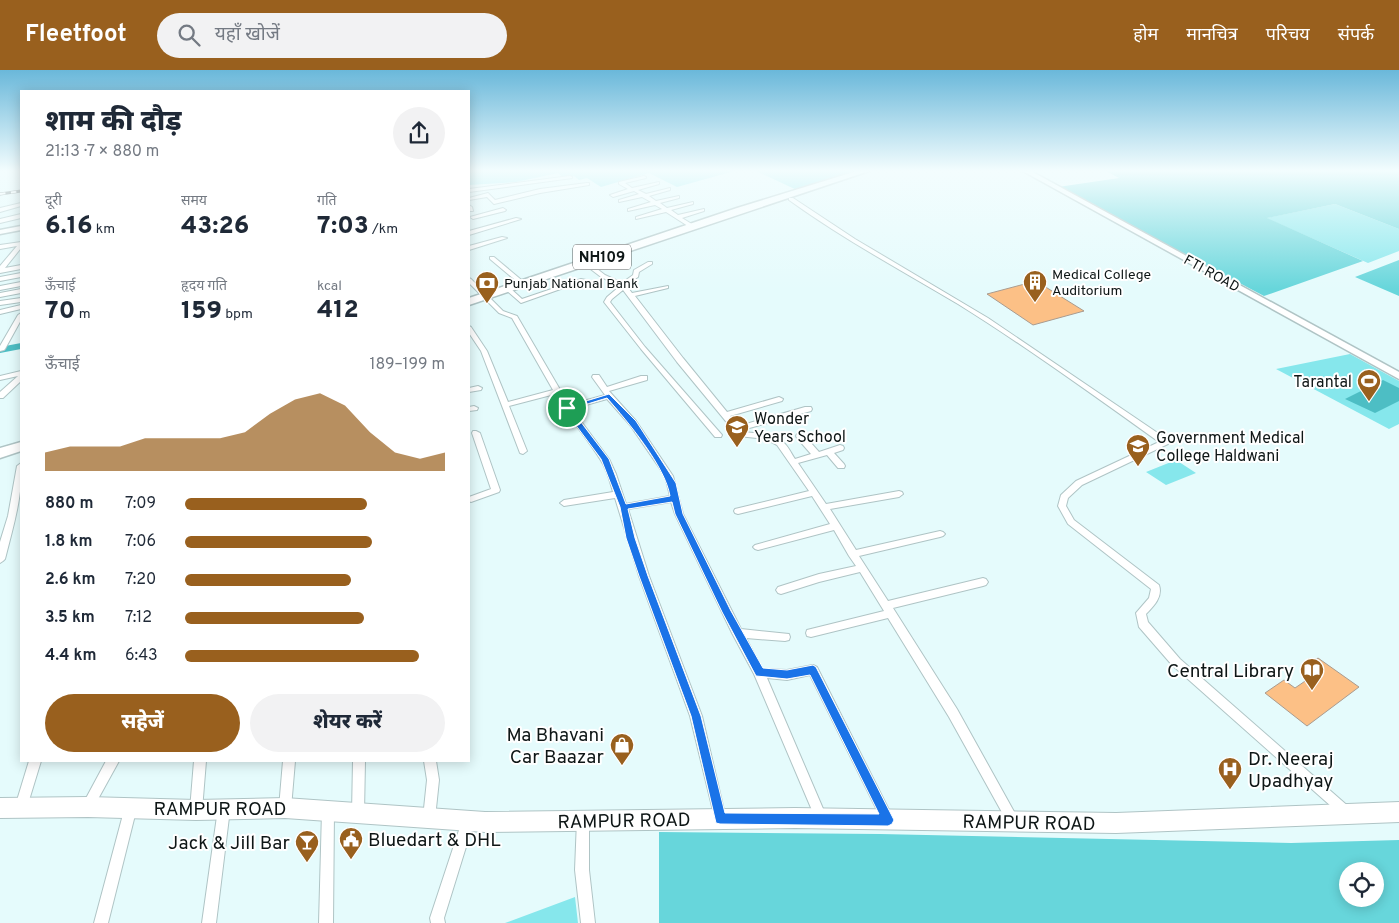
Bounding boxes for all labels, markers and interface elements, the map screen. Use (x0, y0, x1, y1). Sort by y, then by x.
search box (157, 13, 507, 58)
text: Fleetfoot (25, 20, 127, 50)
icon: search (175, 21, 203, 49)
text: यहाँ खोजें (215, 23, 280, 47)
text: होम (1133, 24, 1158, 47)
text: मानचित्र (1186, 24, 1238, 47)
text: परिचय (1266, 24, 1310, 47)
text: संपर्क (1338, 24, 1374, 47)
text: शाम की दौड़ (45, 105, 181, 141)
button: share (393, 107, 445, 159)
text: 21:13 · 7 × 880 m (45, 142, 159, 162)
text: दूरी (45, 193, 62, 210)
text: समय (181, 193, 207, 210)
text: गति (317, 193, 337, 210)
text: 6.16 (45, 211, 92, 243)
text: 43:26 (181, 211, 249, 243)
text: 7:03 (317, 211, 369, 243)
text: km (92, 221, 115, 238)
text: /km (369, 221, 398, 238)
road number: NH109 (573, 244, 631, 270)
street label: FTI ROAD (1180, 252, 1242, 297)
place label: Medical College Auditorium (1052, 267, 1151, 300)
building icon: Medical College Auditorium (1022, 269, 1048, 303)
bank icon: Punjab National Bank (474, 270, 500, 304)
place label: Punjab National Bank (504, 276, 638, 293)
text: ऊँचाई (45, 278, 75, 295)
text: हृदय गति (181, 278, 227, 295)
text: kcal (317, 278, 342, 295)
text: 412 (317, 295, 359, 327)
text: 70 (45, 296, 75, 328)
text: 159 (181, 296, 222, 328)
text: m (75, 306, 91, 323)
text: bpm (222, 306, 253, 323)
text: ऊँचाई (45, 355, 80, 375)
text: 189–199 m (369, 355, 445, 375)
sports icon: Tarantal (1356, 368, 1382, 402)
place label: Tarantal (1293, 373, 1352, 393)
pin (546, 387, 588, 429)
icon: arrive (553, 394, 581, 422)
place label: Wonder Years School (754, 410, 846, 448)
school or university icon: Wonder Years School (724, 414, 750, 448)
place label: Government Medical College Haldwani (1156, 429, 1305, 467)
school or university icon: Government Medical College Haldwani (1125, 433, 1151, 467)
text: 880 m (45, 494, 93, 514)
text: 7:09 (125, 494, 156, 514)
text: 1.8 km (45, 532, 92, 552)
text: 7:06 (125, 532, 156, 552)
text: 2.6 km (45, 570, 96, 590)
text: 7:20 (125, 570, 156, 590)
text: 3.5 km (45, 608, 95, 628)
text: 7:12 (125, 608, 152, 628)
text: 4.4 km (45, 646, 96, 666)
text: 6:43 (125, 646, 158, 666)
library icon: Central Library (1299, 657, 1325, 691)
place label: Central Library (1167, 660, 1294, 684)
button: सहेजें (45, 694, 240, 752)
button: शेयर करें (250, 694, 445, 752)
place label: Ma Bhavani Car Baazar (507, 724, 605, 770)
shop icon: Ma Bhavani Car Baazar (609, 732, 635, 766)
place label: Dr. Neeraj Upadhyay (1248, 748, 1333, 794)
hospital icon: Dr. Neeraj Upadhyay (1217, 756, 1243, 790)
street label: RAMPUR ROAD (153, 798, 287, 822)
street label: RAMPUR ROAD (557, 809, 691, 835)
street label: RAMPUR ROAD (962, 811, 1096, 837)
public building icon: Bluedart & DHL (338, 826, 364, 860)
bar icon: Jack & Jill Bar (294, 829, 320, 863)
place label: Bluedart & DHL (368, 829, 501, 853)
place label: Jack & Jill Bar (168, 832, 291, 856)
map controls (1339, 862, 1384, 907)
button: locate (1339, 862, 1384, 907)

